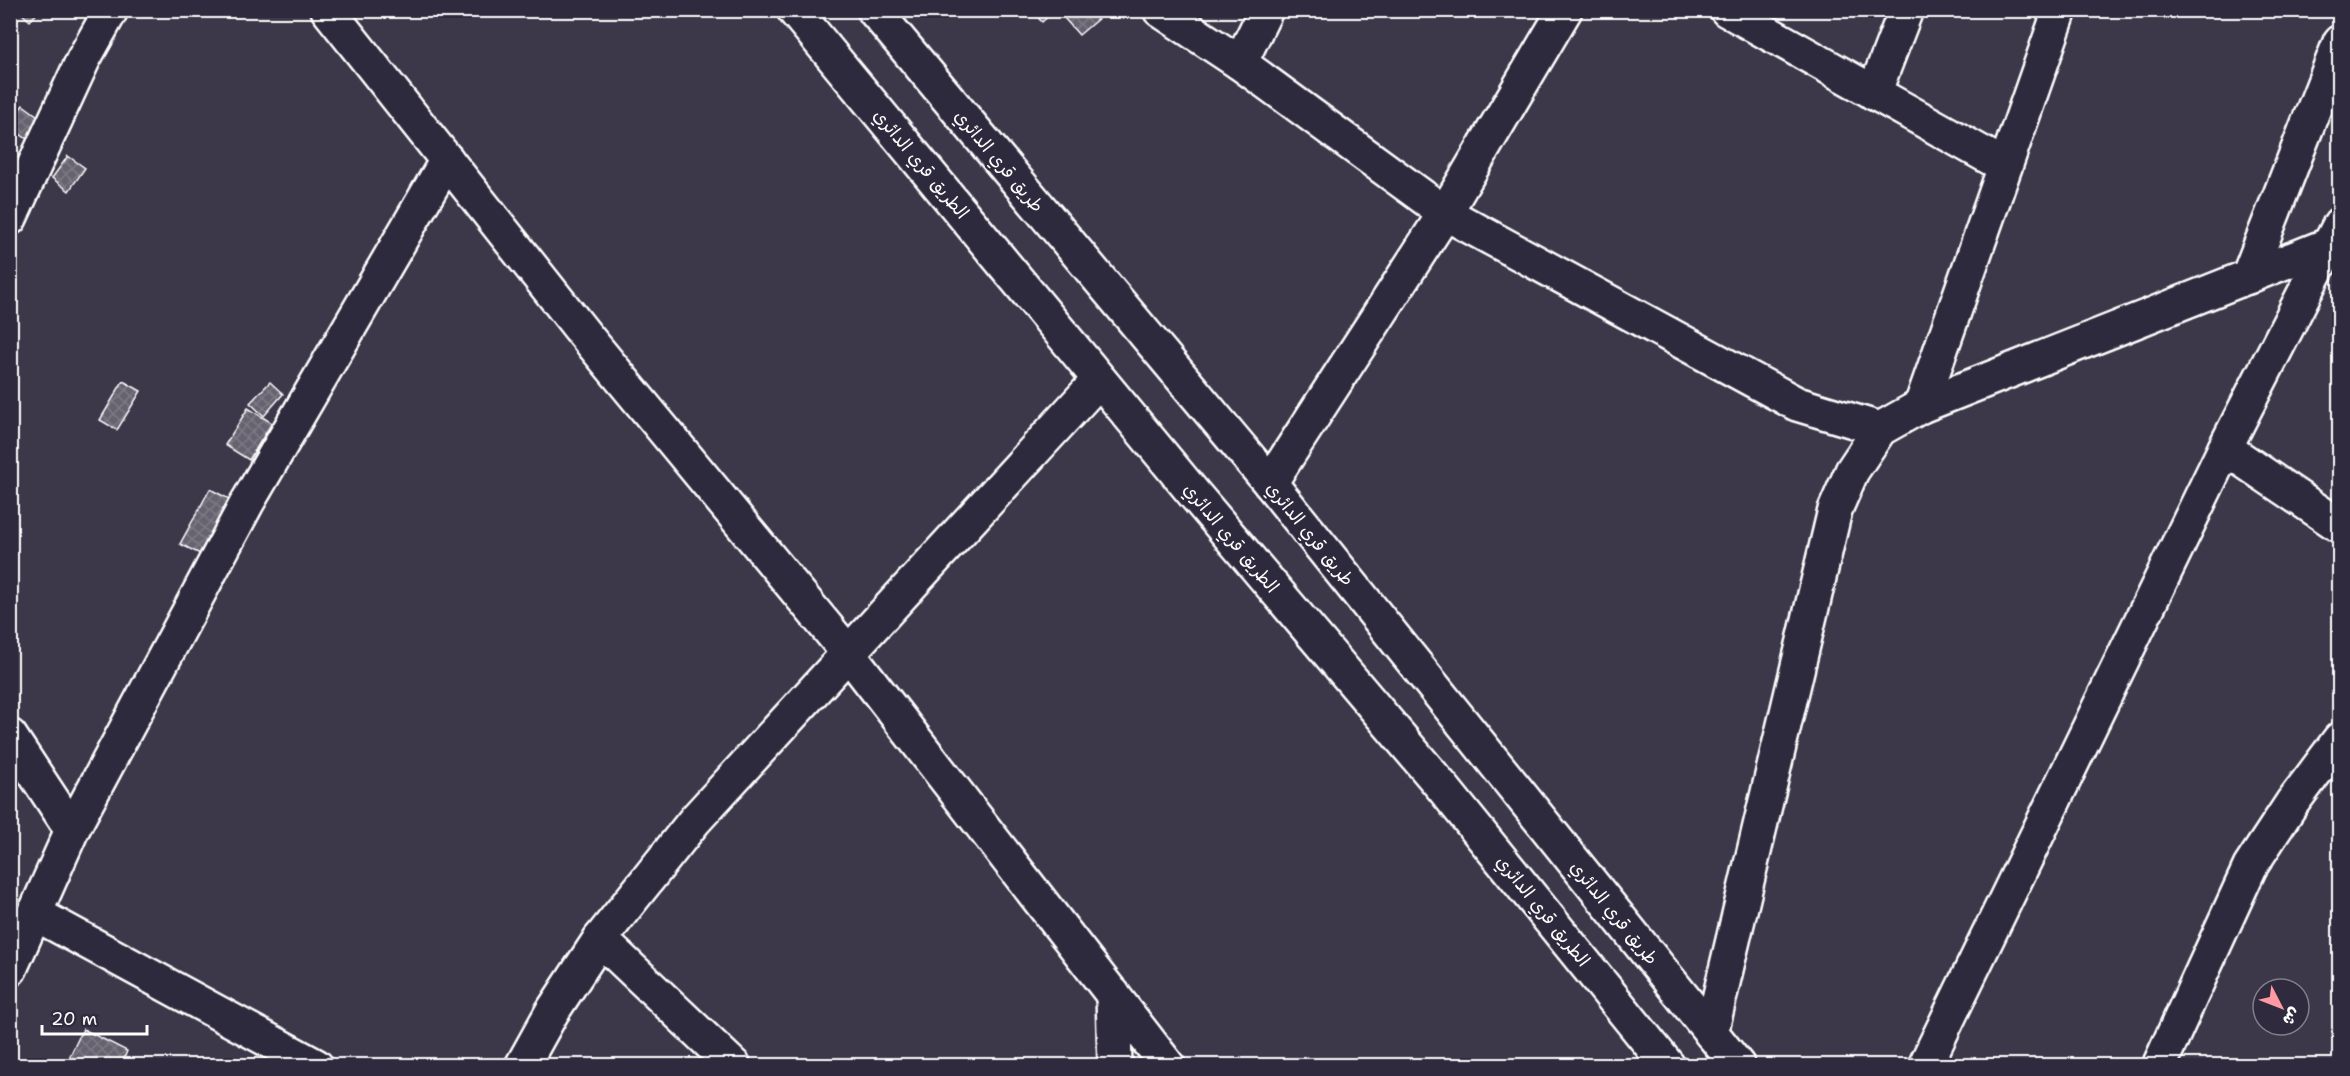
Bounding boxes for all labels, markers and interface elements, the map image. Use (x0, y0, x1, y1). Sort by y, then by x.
street label: الطريق قري الدائري (867, 104, 974, 225)
street label: طريق قري الدائري (948, 105, 1049, 218)
street label: طريق قري الدائري (1260, 477, 1359, 592)
street label: الطريق قري الدائري (1177, 478, 1284, 599)
street label: الطريق قري الدائري (1490, 850, 1595, 972)
street label: طريق قري الدائري (1564, 856, 1663, 971)
north arrow (2251, 977, 2311, 1037)
scale bar (42, 998, 147, 1036)
text: ش (2278, 1003, 2305, 1030)
text: 20 m (51, 1007, 97, 1031)

